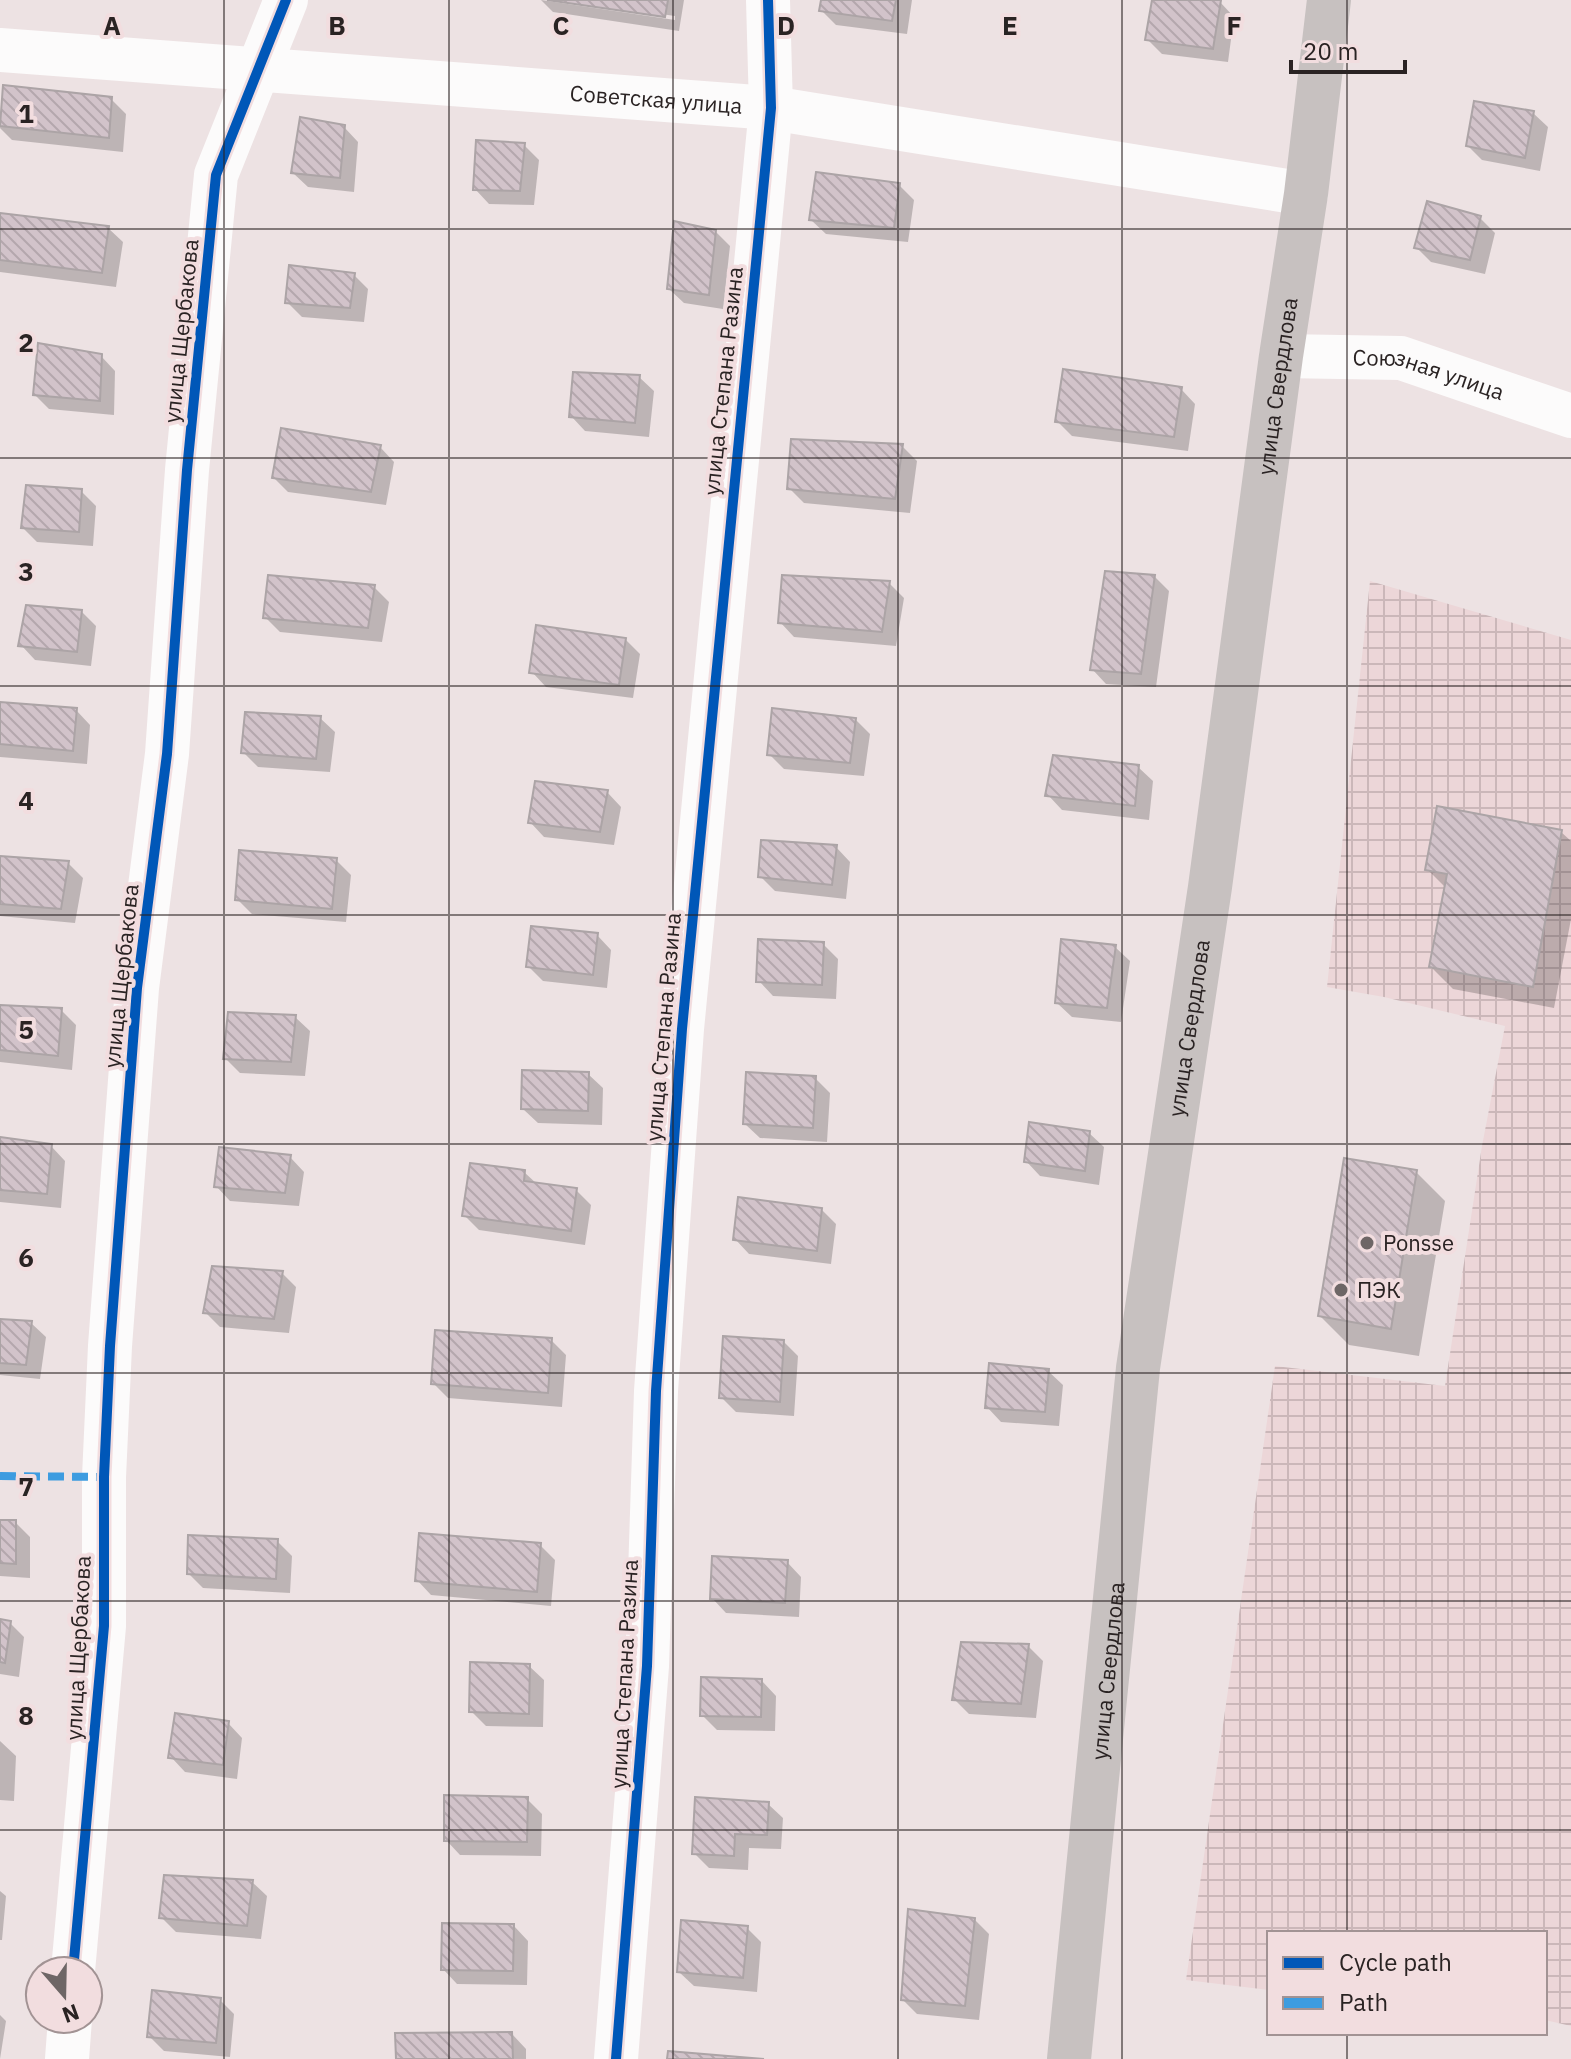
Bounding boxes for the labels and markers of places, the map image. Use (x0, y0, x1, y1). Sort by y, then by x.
place label: Ponsse (1383, 1228, 1454, 1257)
marker: Ponsse (1358, 1234, 1376, 1252)
place label: ПЭК (1357, 1275, 1401, 1304)
marker: ПЭК (1332, 1281, 1350, 1299)

